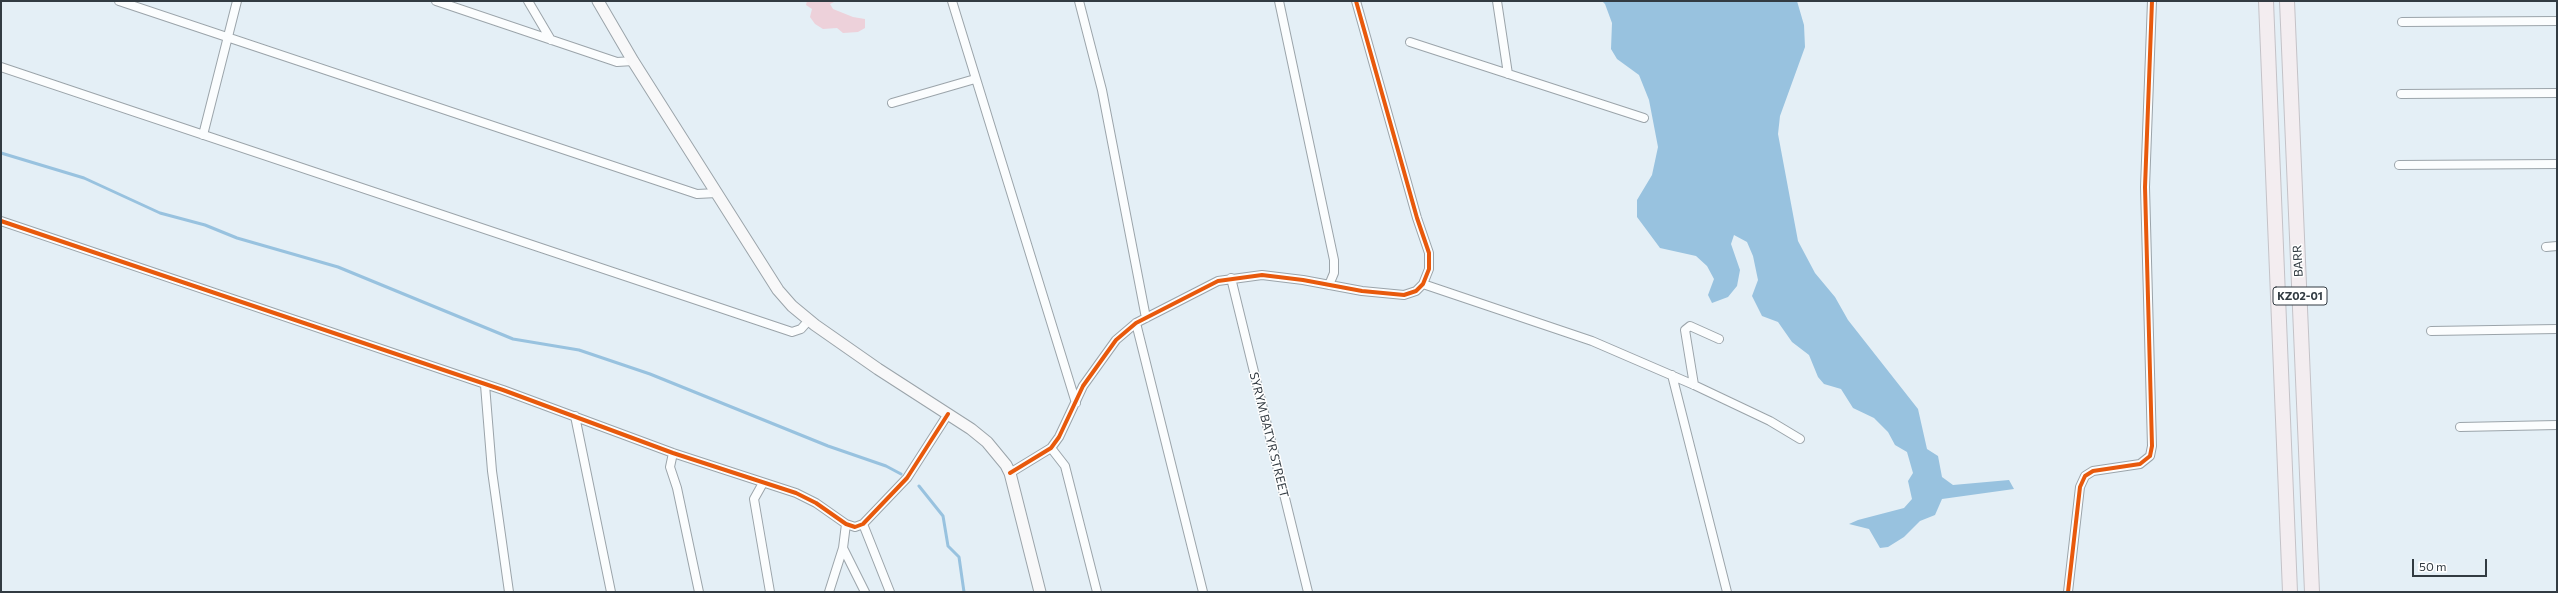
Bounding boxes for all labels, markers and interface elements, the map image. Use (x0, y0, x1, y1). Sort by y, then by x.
street label: BARR (2290, 245, 2306, 277)
road number: KZ02-01 (2273, 287, 2327, 305)
street label: SYRYM BATYR STREET (1246, 371, 1292, 499)
scale bar (2414, 551, 2489, 577)
text: 50 m (2419, 559, 2447, 573)

